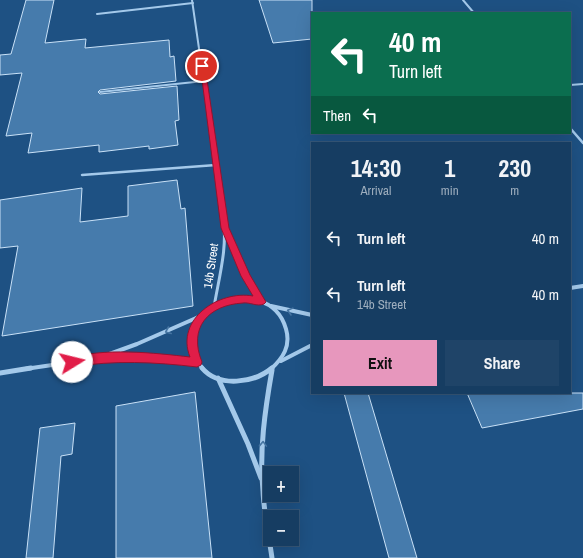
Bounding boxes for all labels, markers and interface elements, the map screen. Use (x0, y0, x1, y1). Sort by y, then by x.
text: 40 m (389, 23, 441, 61)
icon: left (323, 28, 375, 80)
pin (185, 49, 219, 83)
icon: arrive (191, 55, 213, 77)
text: Turn left (389, 59, 442, 84)
icon: left (359, 104, 381, 126)
text: Then (323, 105, 351, 126)
text: 14:30 (351, 152, 401, 184)
text: 1 (444, 152, 455, 184)
text: 230 (498, 152, 531, 184)
text: Arrival (361, 182, 391, 199)
text: min (441, 182, 459, 199)
text: m (510, 182, 519, 199)
icon: left (323, 227, 345, 249)
text: Turn left (357, 228, 405, 249)
text: 40 m (532, 228, 559, 249)
street label: 14b Street (200, 242, 222, 290)
text: Turn left (357, 275, 405, 296)
icon: left (323, 283, 345, 305)
text: 40 m (532, 284, 559, 305)
text: 14b Street (357, 296, 406, 313)
one-way arrow (287, 307, 294, 316)
one-way arrow (165, 326, 173, 334)
button: Exit (323, 340, 437, 386)
button: Share (445, 340, 559, 386)
position arrow (51, 341, 93, 383)
one-way arrow (258, 441, 267, 447)
map controls (263, 466, 299, 546)
button: + (263, 466, 299, 502)
button: − (263, 510, 299, 546)

